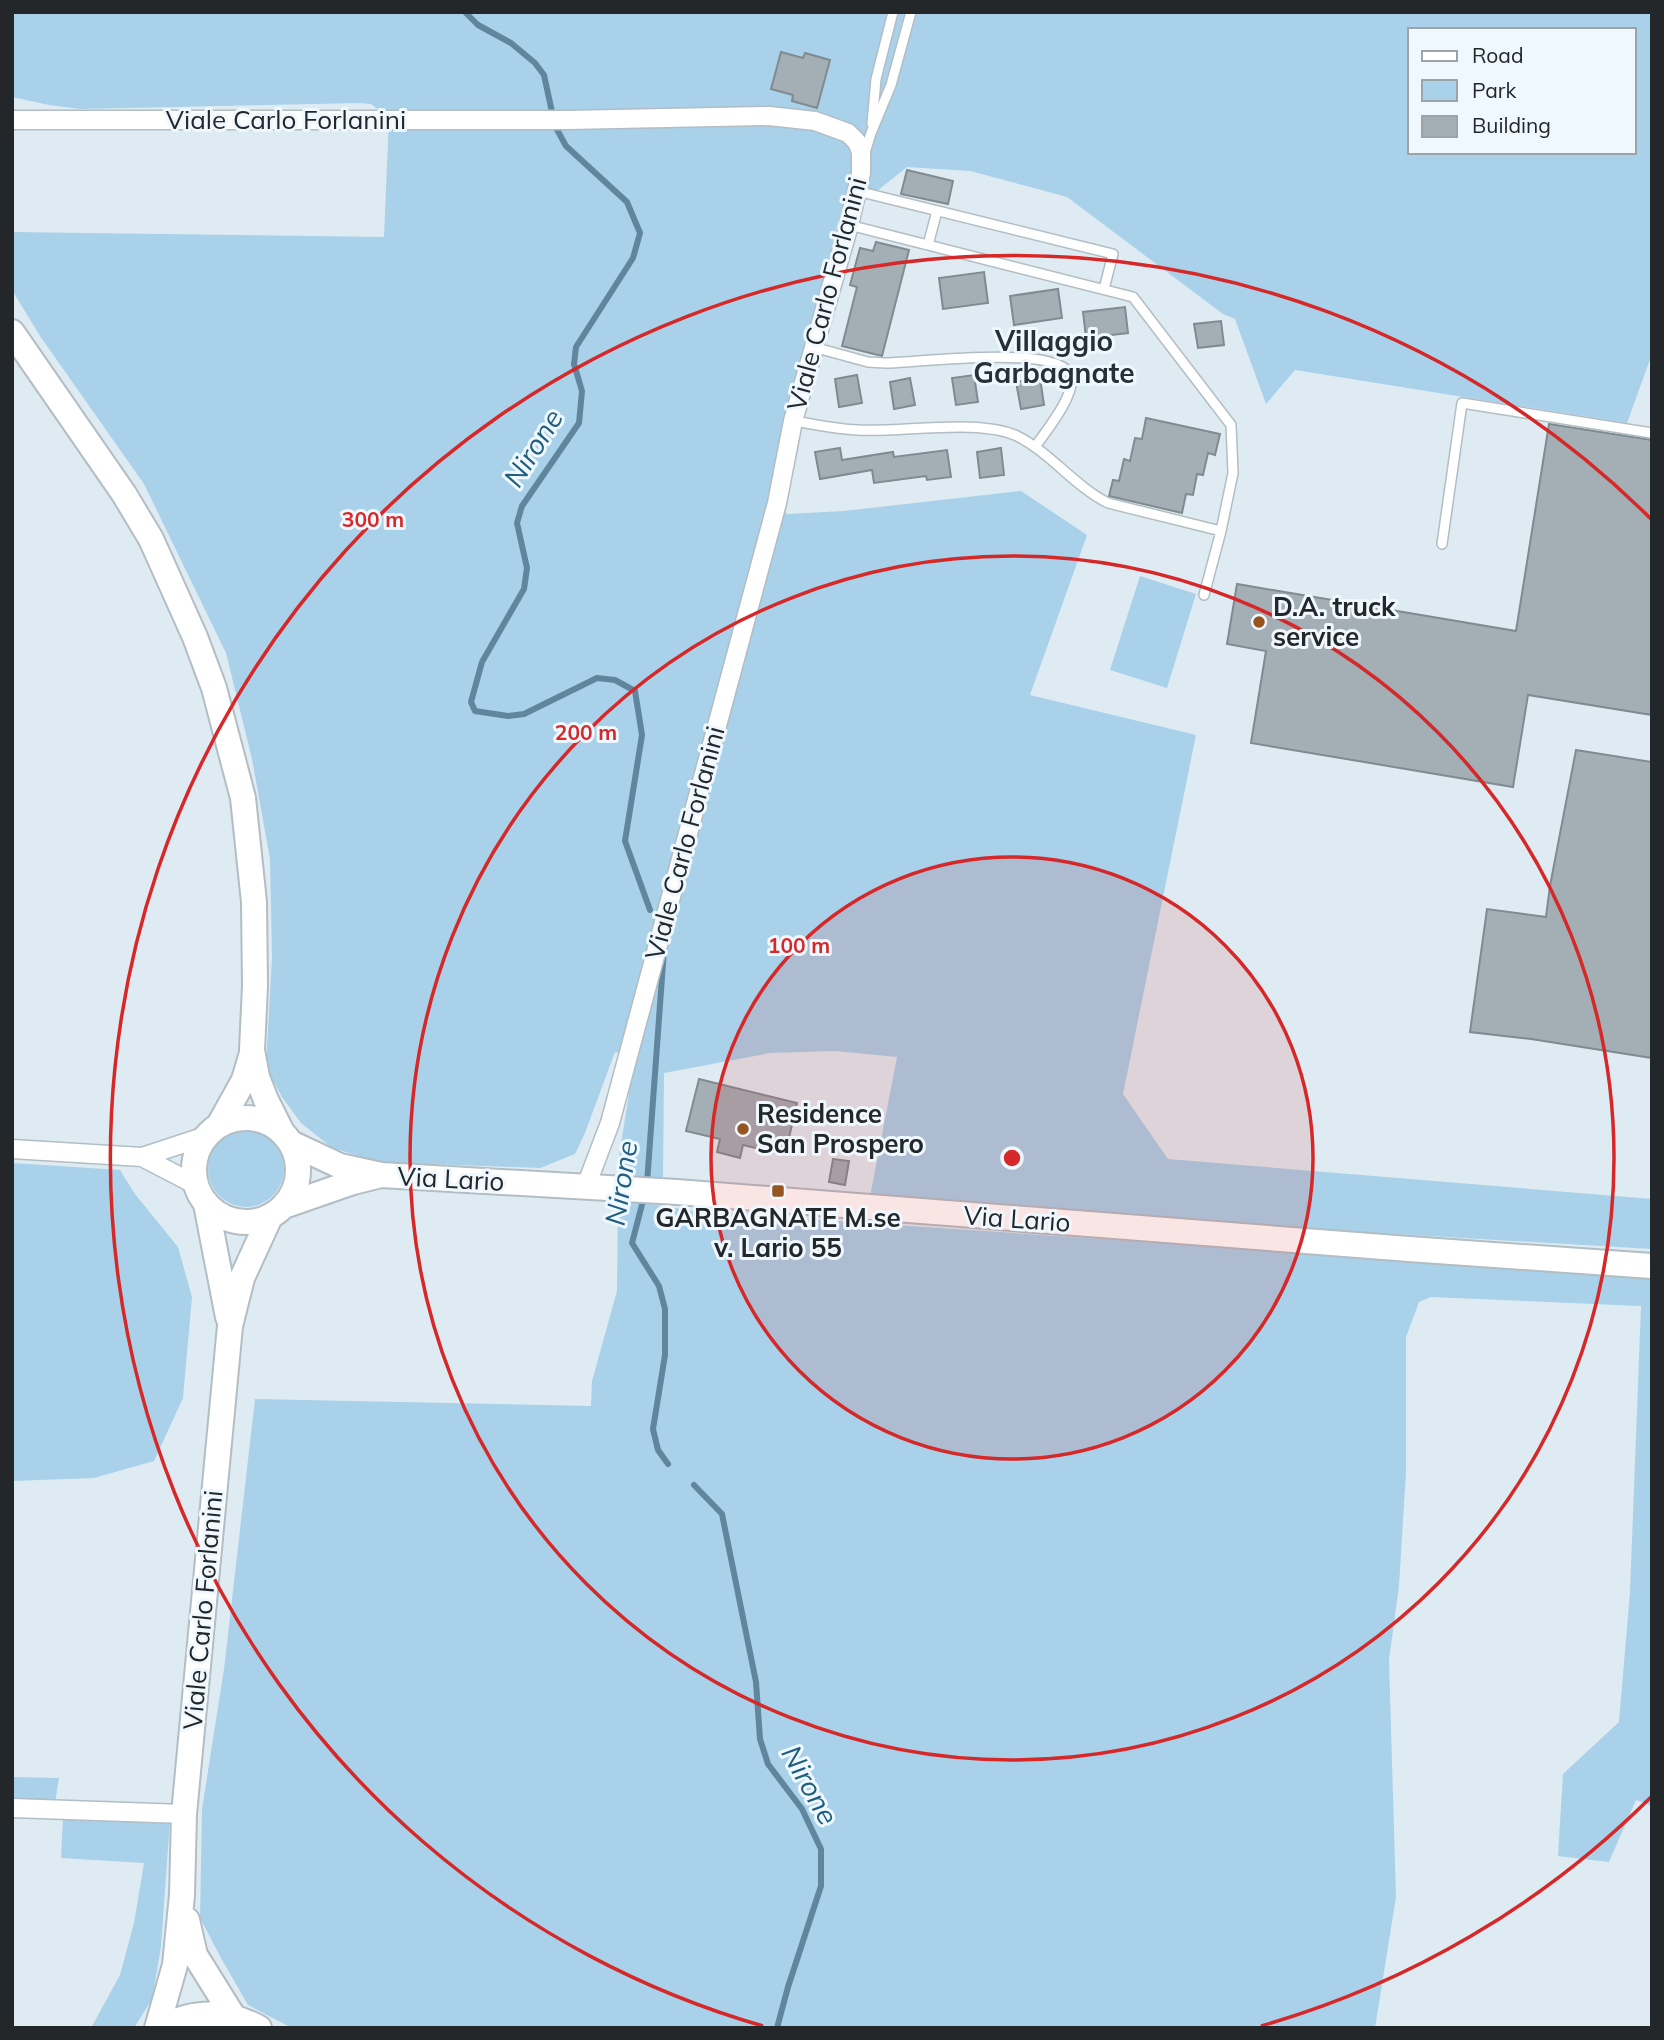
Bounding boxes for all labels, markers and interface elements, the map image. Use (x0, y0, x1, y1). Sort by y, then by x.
legend (1408, 28, 1636, 154)
text: Road (1472, 42, 1523, 68)
text: Park (1472, 77, 1516, 103)
street label: Viale Carlo Forlanini (166, 103, 406, 136)
text: Building (1472, 112, 1551, 138)
street label: Viale Carlo Forlanini (779, 174, 874, 414)
district label: Villaggio Garbagnate (973, 323, 1135, 390)
water label: Nirone (495, 402, 570, 493)
text: 300 m (342, 506, 404, 532)
place label: D.A. truck service (1273, 590, 1396, 653)
marker: D.A. truck service (1251, 614, 1267, 630)
text: 200 m (555, 719, 617, 745)
street label: Viale Carlo Forlanini (637, 723, 732, 963)
text: 100 m (768, 932, 830, 958)
place label: Residence San Prospero (757, 1097, 924, 1160)
marker: Residence San Prospero (735, 1121, 751, 1137)
water label: Nirone (597, 1138, 644, 1228)
centre of rings (1000, 1146, 1024, 1170)
street label: Via Lario (397, 1159, 505, 1198)
marker: GARBAGNATE M.se v. Lario 55 (770, 1183, 786, 1199)
street label: Via Lario (963, 1198, 1072, 1239)
place label: GARBAGNATE M.se v. Lario 55 (655, 1201, 901, 1264)
street label: Viale Carlo Forlanini (176, 1489, 229, 1731)
water label: Nirone (774, 1739, 846, 1831)

